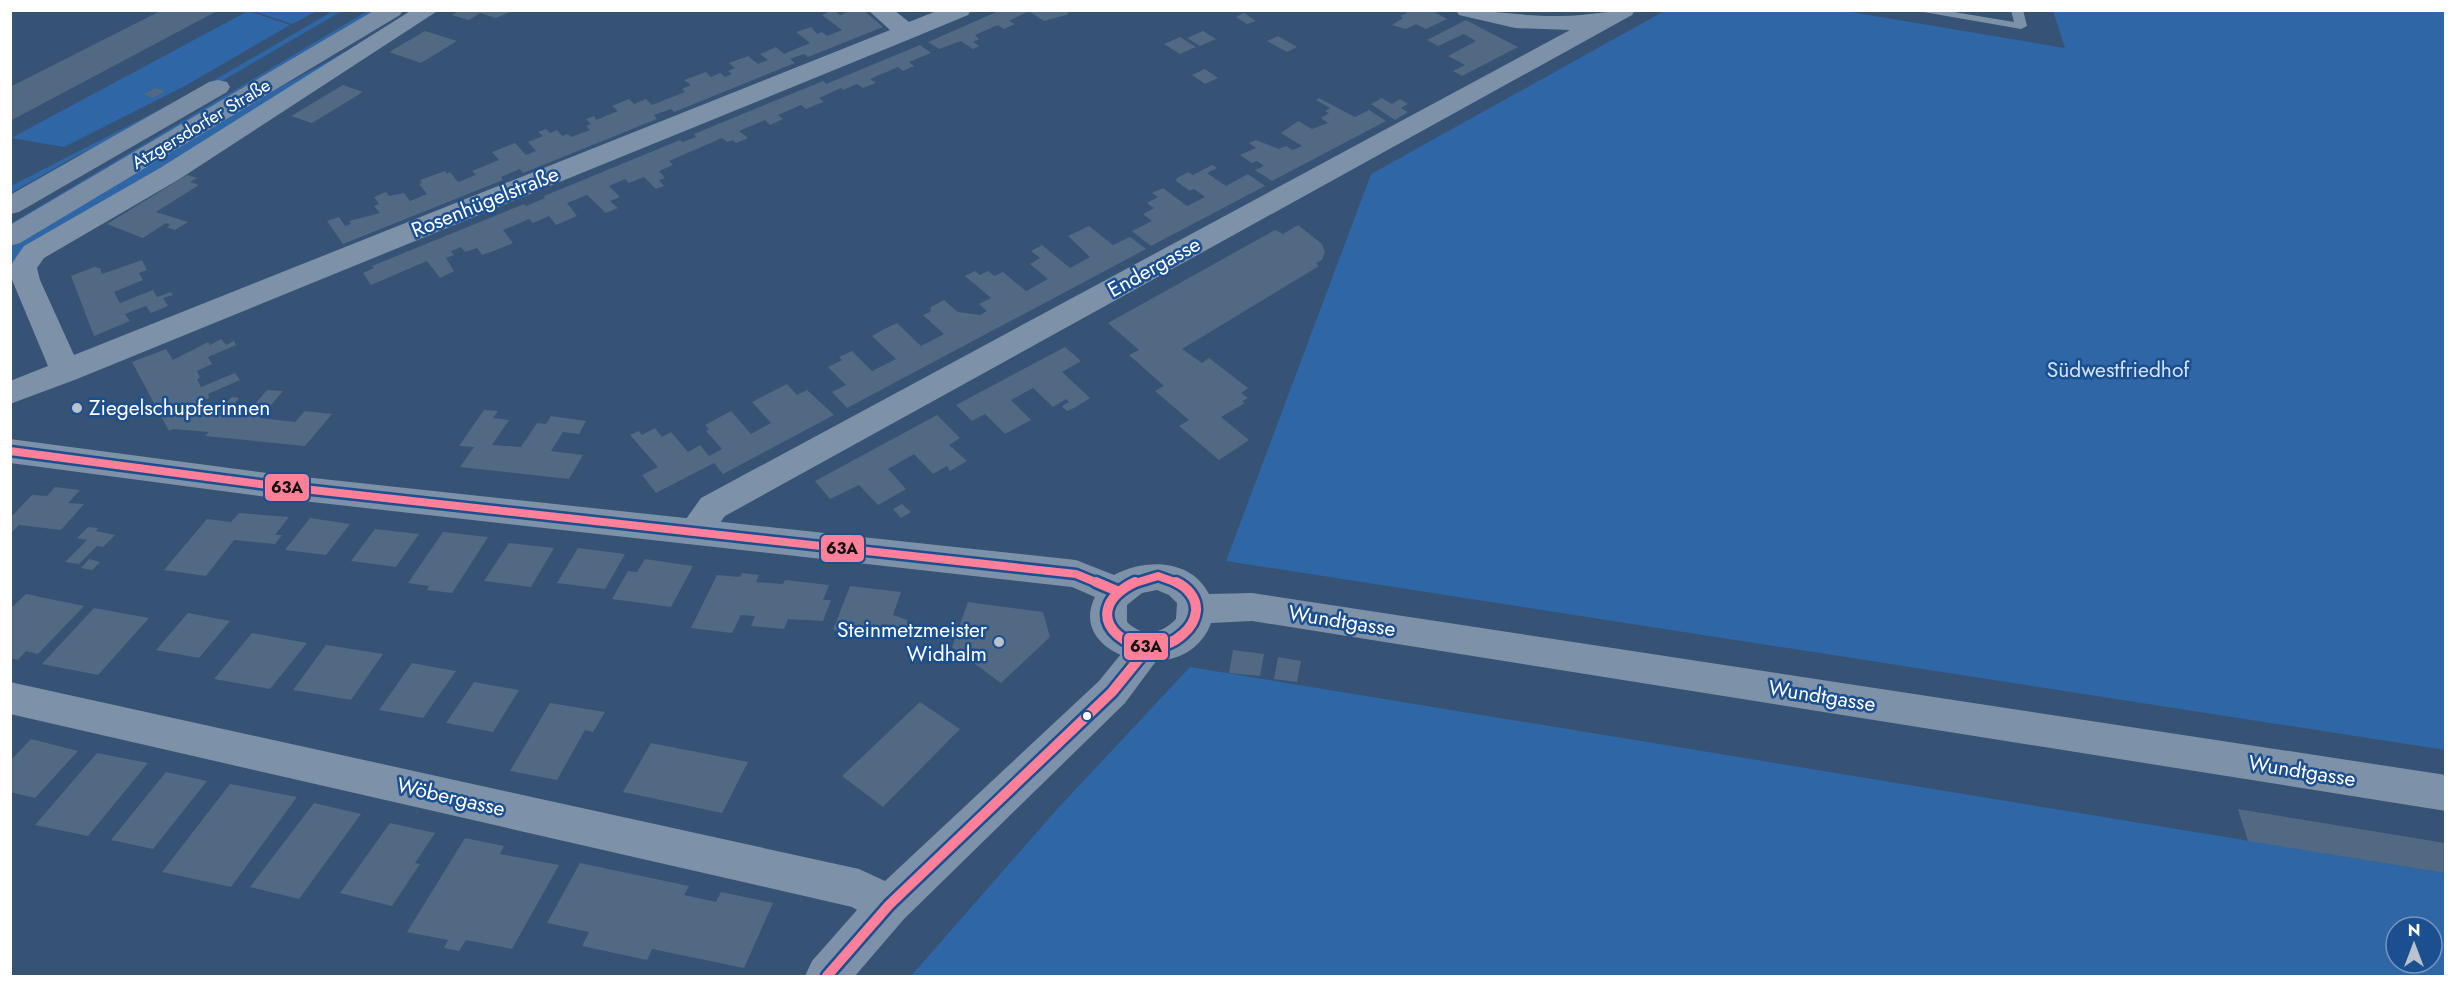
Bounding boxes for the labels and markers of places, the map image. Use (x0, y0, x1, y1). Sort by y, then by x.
place label: Ziegelschupferinnen (89, 393, 270, 423)
marker: Ziegelschupferinnen (70, 401, 84, 415)
place label: Steinmetzmeister Widhalm (837, 615, 988, 669)
marker: Steinmetzmeister Widhalm (992, 635, 1006, 649)
unlabelled marker (1081, 710, 1093, 722)

